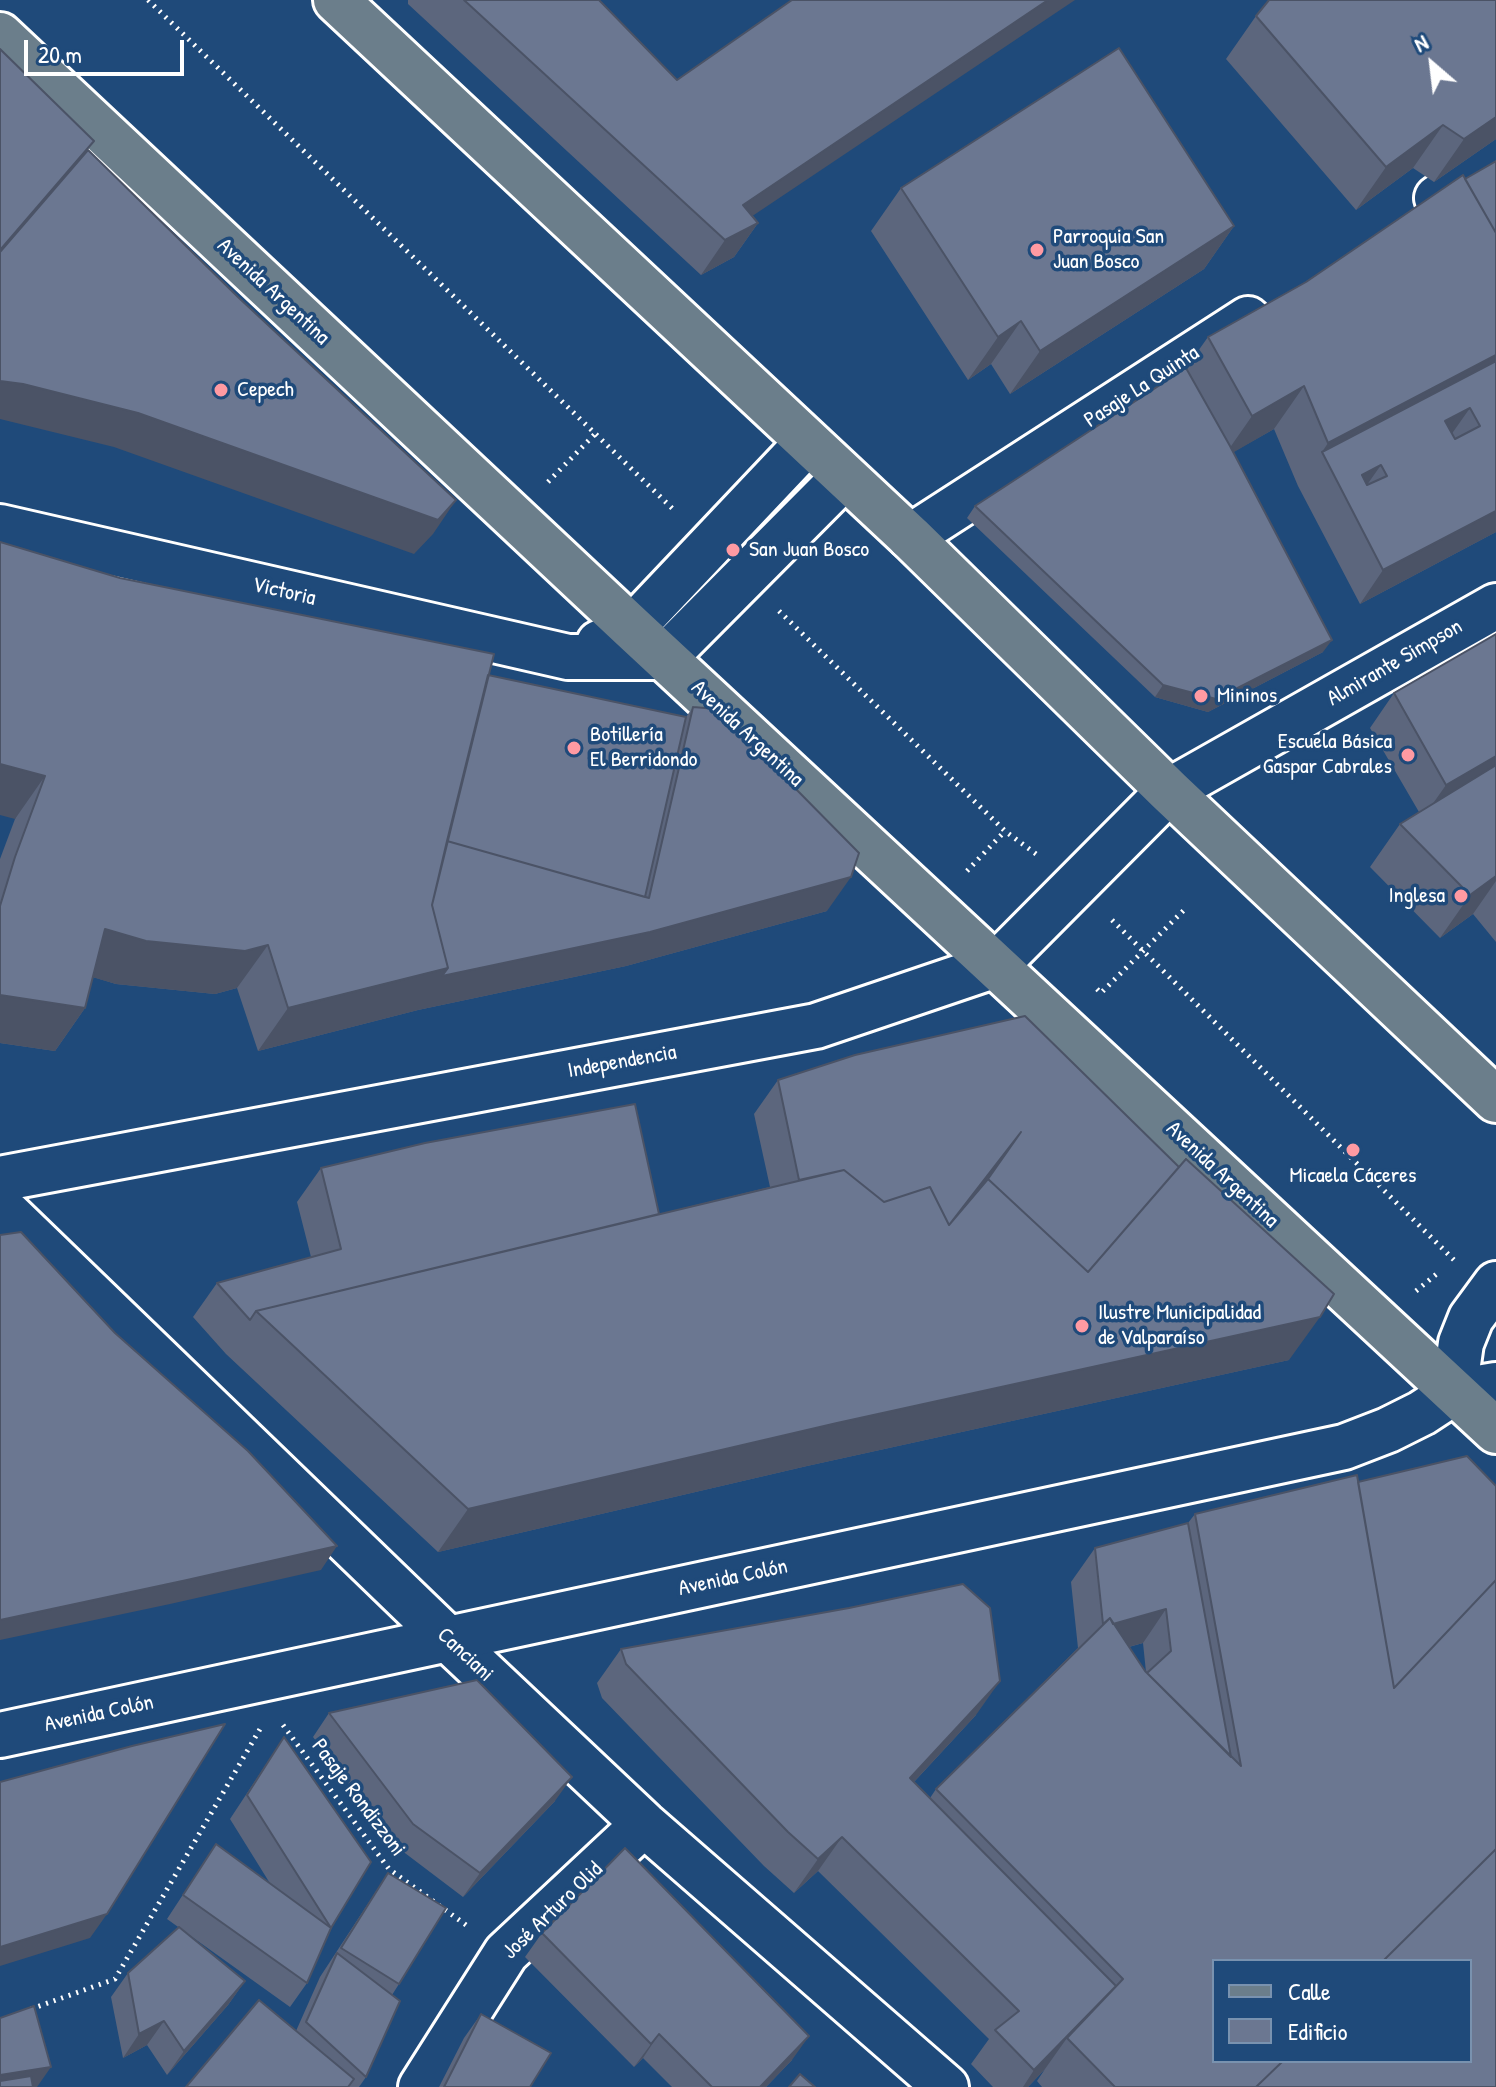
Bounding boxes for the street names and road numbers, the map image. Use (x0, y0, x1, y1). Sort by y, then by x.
street label: Avenida Argentina (211, 233, 335, 351)
street label: Pasaje La Quinta (1080, 340, 1204, 434)
street label: Victoria (250, 572, 318, 612)
street label: Almirante Simpson (1323, 614, 1467, 712)
street label: Avenida Argentina (685, 675, 809, 793)
street label: Independencia (566, 1039, 678, 1085)
street label: Avenida Argentina (1160, 1116, 1284, 1234)
street label: Avenida Colón (676, 1554, 790, 1602)
street label: Canciani (431, 1622, 499, 1688)
street label: Avenida Colón (42, 1690, 156, 1738)
street label: Pasaje Rondizzoni (305, 1734, 411, 1862)
street label: José Arturo Olid (497, 1857, 609, 1965)

